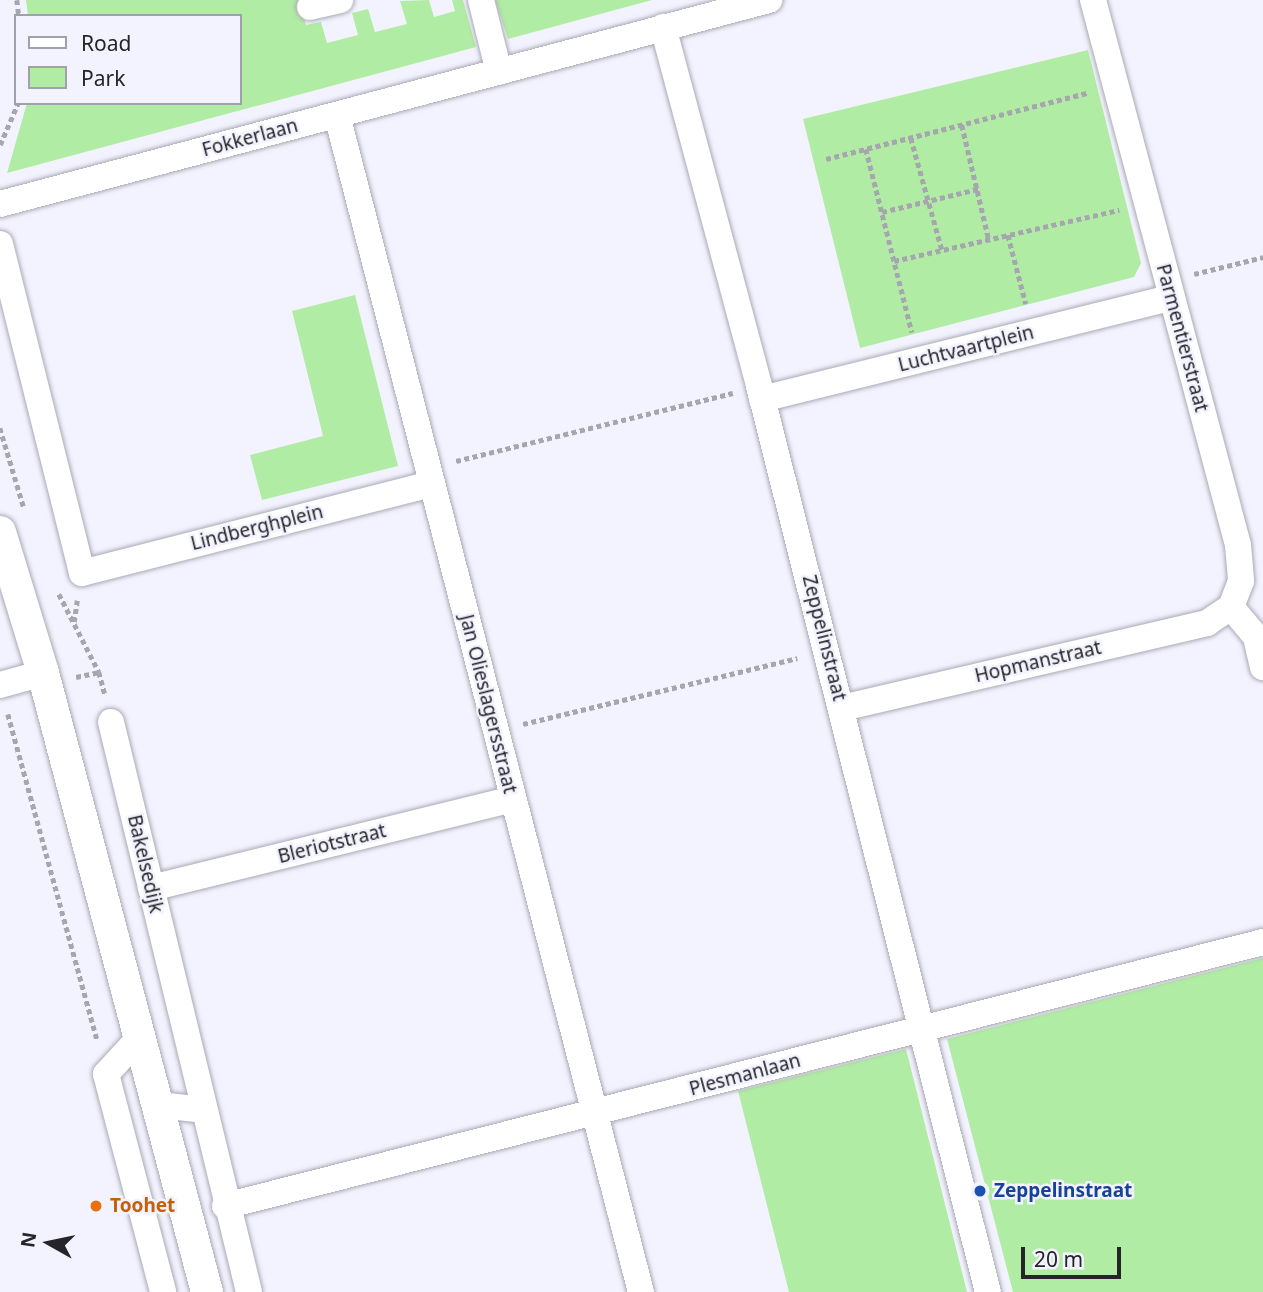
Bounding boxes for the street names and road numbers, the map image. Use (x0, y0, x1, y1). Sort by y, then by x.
street label: Fokkerlaan (200, 114, 300, 162)
street label: Parmentierstraat (1151, 262, 1213, 414)
street label: Luchtvaartplein (896, 321, 1036, 377)
street label: Lindberghplein (188, 501, 326, 555)
street label: Zeppelinstraat (797, 573, 851, 703)
street label: Jan Olieslagersstraat (455, 612, 521, 796)
street label: Hopmanstraat (973, 636, 1103, 688)
street label: Bakelsedijk (123, 813, 167, 915)
street label: Bleriotstraat (276, 820, 388, 868)
street label: Plesmanlaan (687, 1049, 803, 1101)

